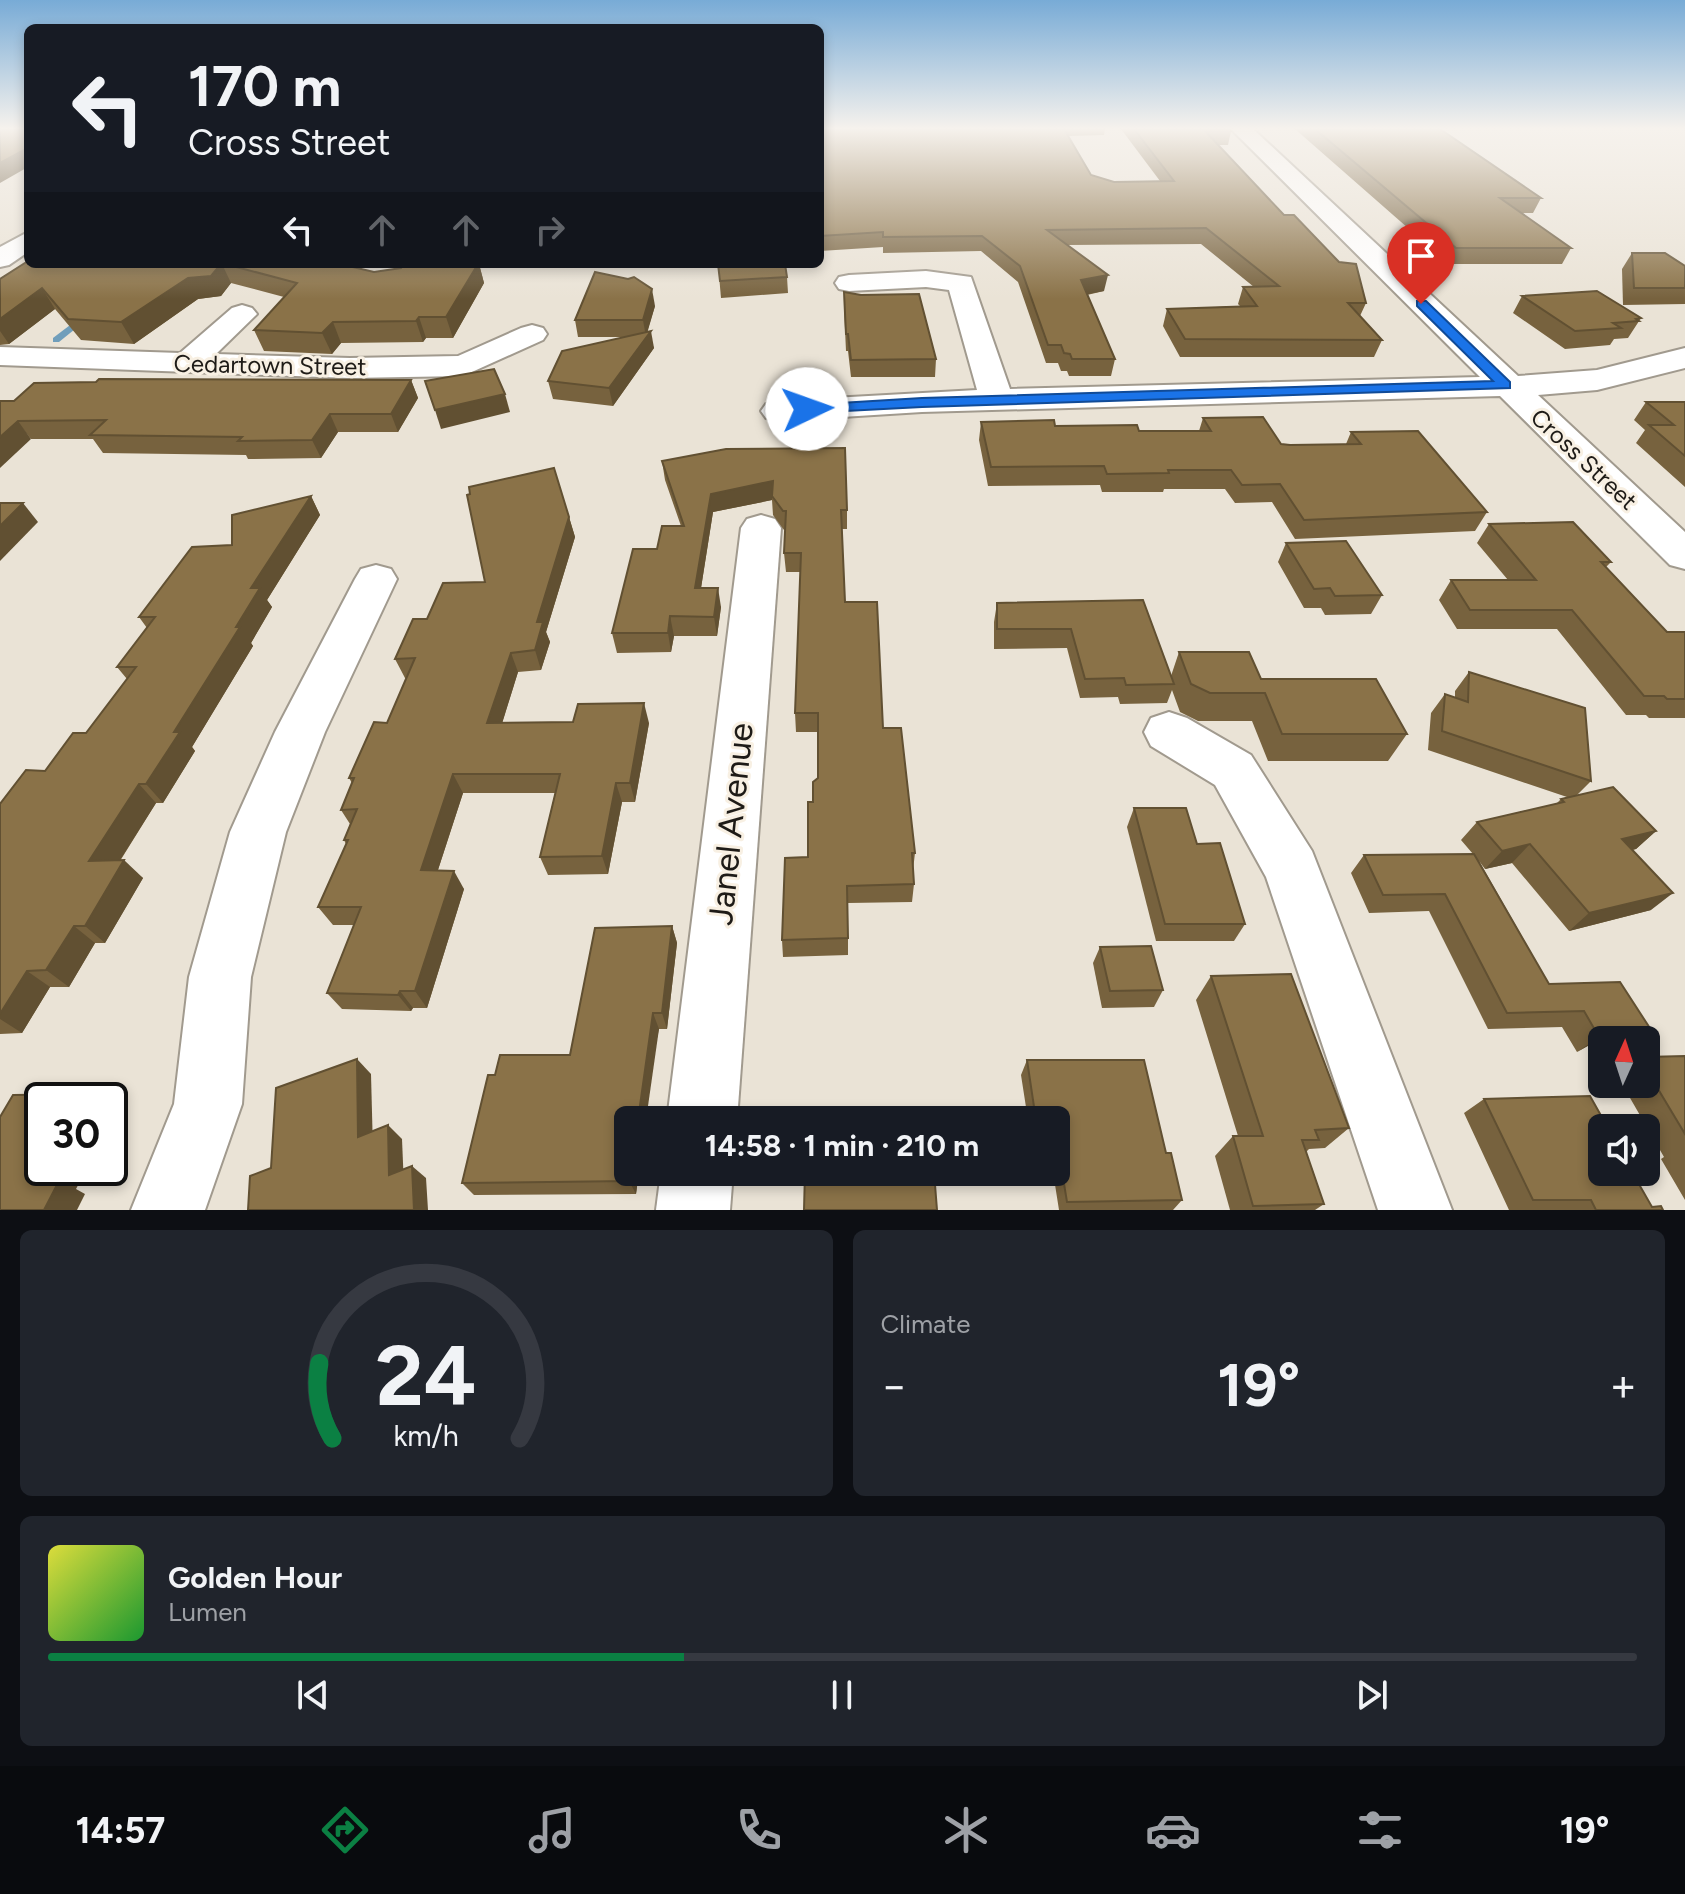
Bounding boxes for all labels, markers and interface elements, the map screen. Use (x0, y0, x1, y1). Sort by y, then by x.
text: 170 m (188, 53, 341, 120)
icon: left (56, 56, 160, 160)
text: Cross Street (188, 121, 390, 164)
icon: left (276, 208, 320, 252)
icon: ahead (360, 208, 404, 252)
icon: ahead (444, 208, 488, 252)
icon: right (528, 208, 572, 252)
pin (1387, 222, 1455, 304)
icon: arrive (1399, 234, 1443, 278)
street label: Cedartown Street (173, 349, 367, 381)
position arrow (765, 367, 849, 451)
street label: Cross Street (1525, 402, 1643, 516)
street label: Janel Avenue (700, 721, 762, 927)
north arrow (1588, 1026, 1660, 1098)
map controls (1588, 1026, 1660, 1186)
speed limit sign: 30 (24, 1082, 128, 1186)
button: sound (1588, 1114, 1660, 1186)
text: 14:58 · 1 min · 210 m (705, 1127, 979, 1164)
text: Climate (881, 1308, 970, 1340)
text: 24 (376, 1326, 477, 1426)
text: 19° (1217, 1349, 1300, 1421)
text: − (881, 1359, 908, 1412)
text: + (1610, 1359, 1637, 1412)
text: km/h (394, 1419, 459, 1453)
text: Golden Hour (168, 1559, 342, 1596)
text: Lumen (168, 1596, 247, 1628)
icon: previous (291, 1673, 335, 1717)
icon: pause (820, 1673, 864, 1717)
icon: next (1350, 1673, 1394, 1717)
icon: directions (317, 1802, 373, 1858)
icon: music (524, 1802, 580, 1858)
icon: phone (731, 1802, 787, 1858)
icon: climate (938, 1802, 994, 1858)
icon: car (1145, 1802, 1201, 1858)
icon: filters (1352, 1802, 1408, 1858)
text: 14:57 (76, 1809, 165, 1852)
text: 19° (1560, 1809, 1609, 1852)

